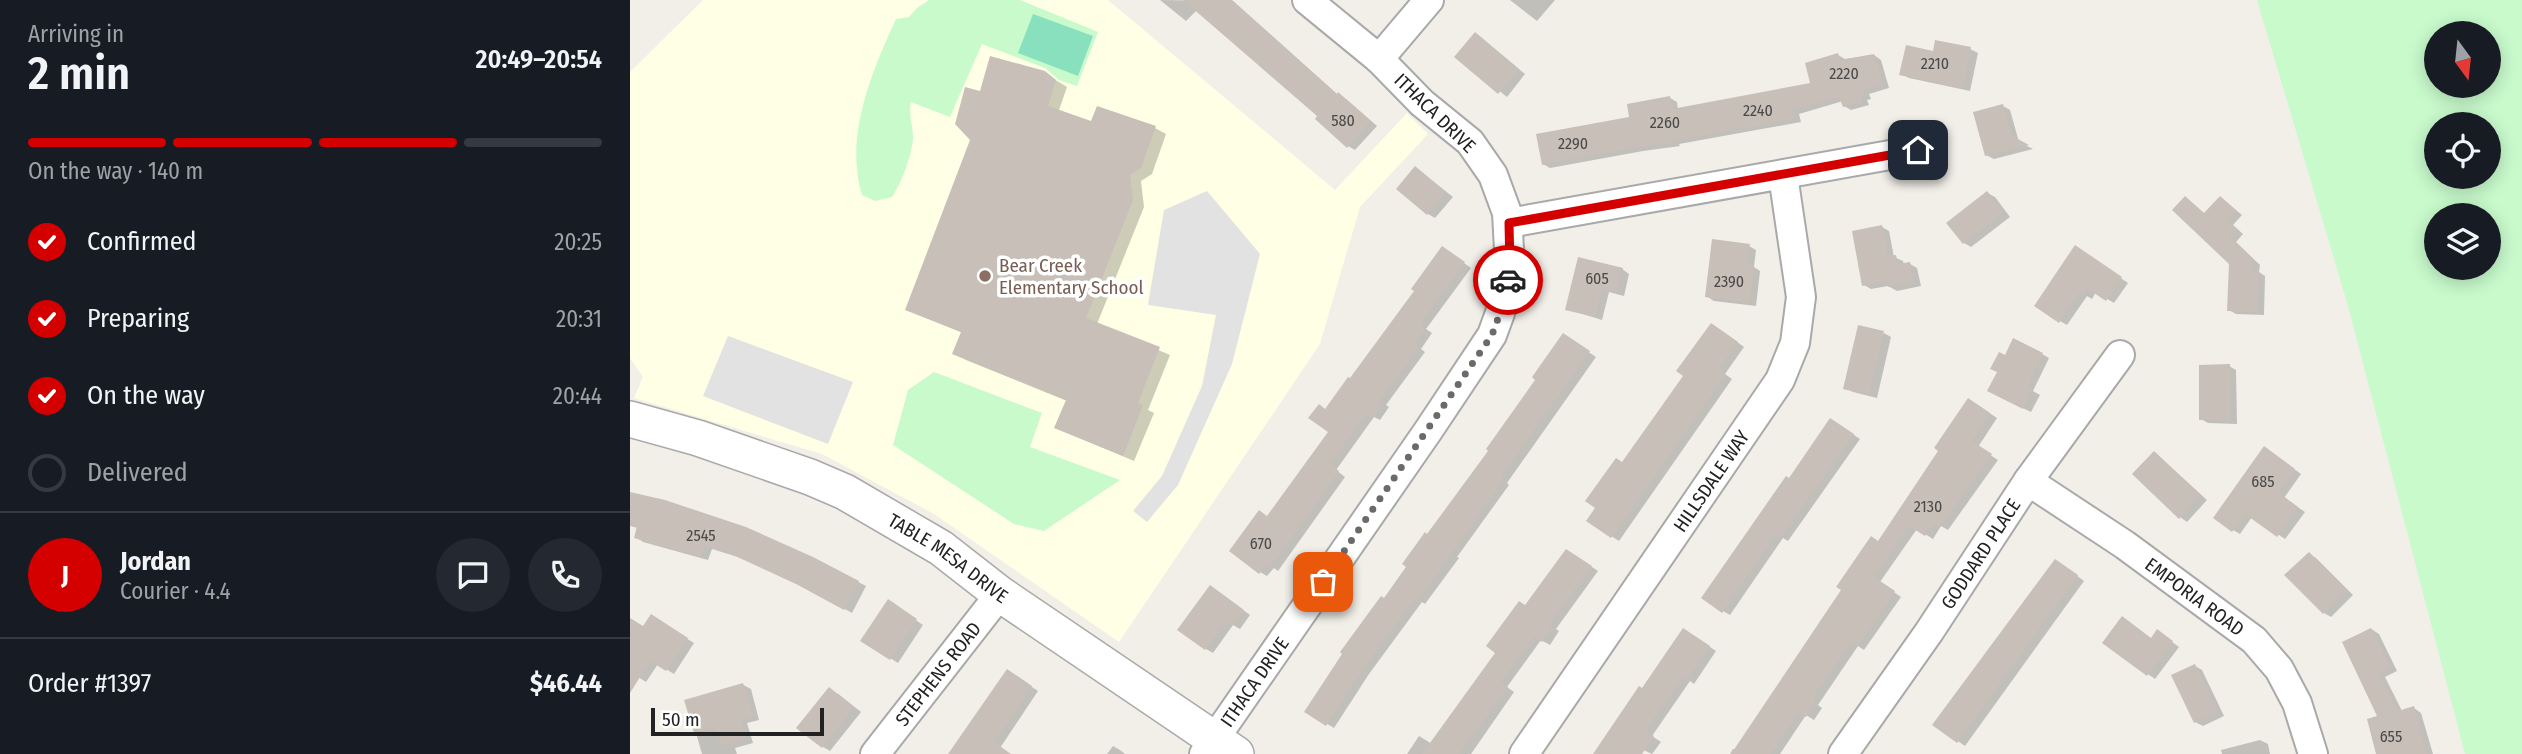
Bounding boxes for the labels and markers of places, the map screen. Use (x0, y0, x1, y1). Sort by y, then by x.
pin (1888, 120, 1948, 180)
place label: Bear Creek Elementary School (999, 254, 1144, 299)
marker: Bear Creek Elementary School (977, 268, 993, 284)
pin (1293, 552, 1353, 612)

